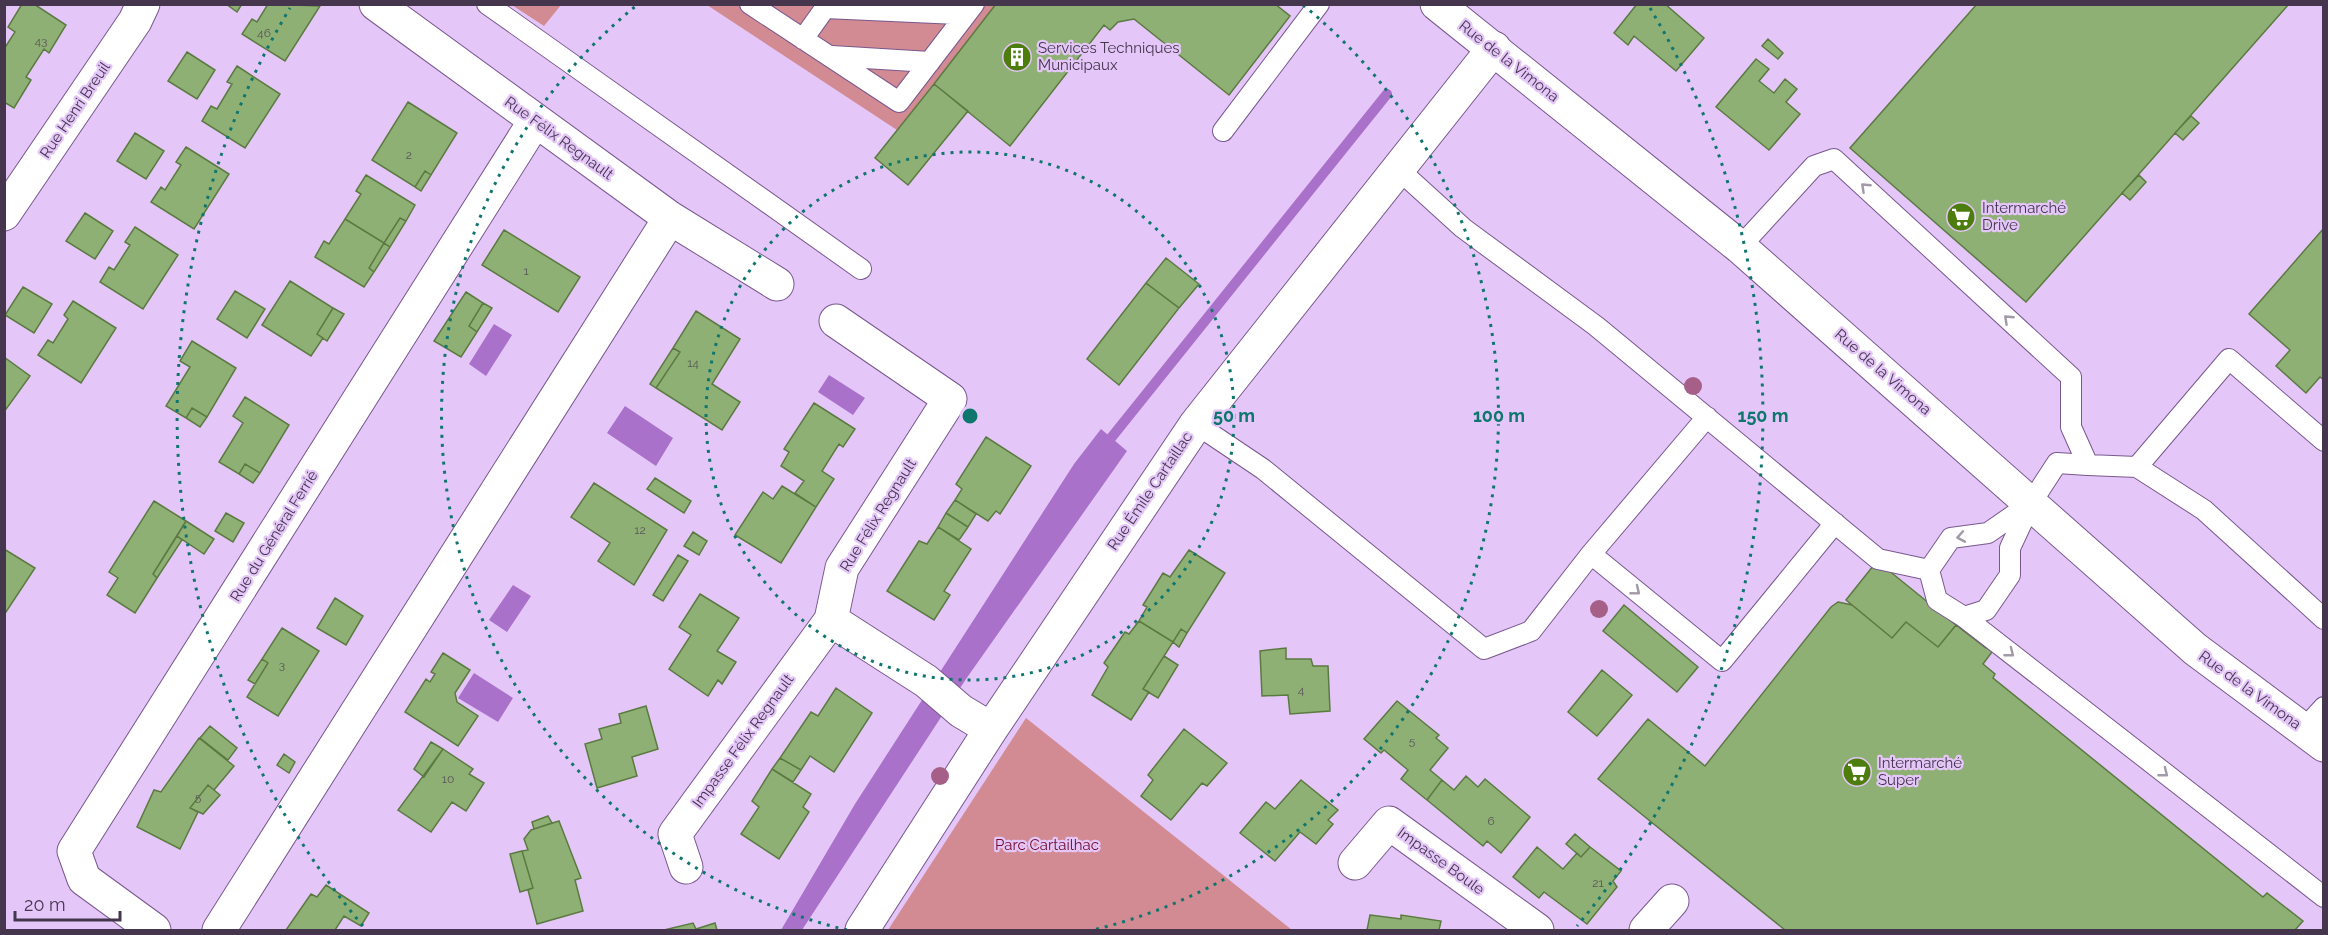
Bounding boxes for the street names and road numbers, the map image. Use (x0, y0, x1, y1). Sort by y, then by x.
street label: Rue de la Vimona (1455, 16, 1563, 106)
street label: Rue Henri Breuil (36, 58, 114, 162)
street label: Rue Félix Regnault (501, 93, 617, 183)
street label: Rue de la Vimona (1831, 325, 1935, 419)
street label: Rue Émile Cartaillac (1104, 428, 1196, 554)
street label: Rue Félix Regnault (836, 455, 920, 575)
street label: Rue du Général Ferrié (226, 467, 322, 605)
street label: Rue de la Vimona (2195, 647, 2305, 733)
street label: Impasse Félix Regnault (689, 671, 797, 811)
street label: Impasse Boule (1394, 824, 1488, 899)

